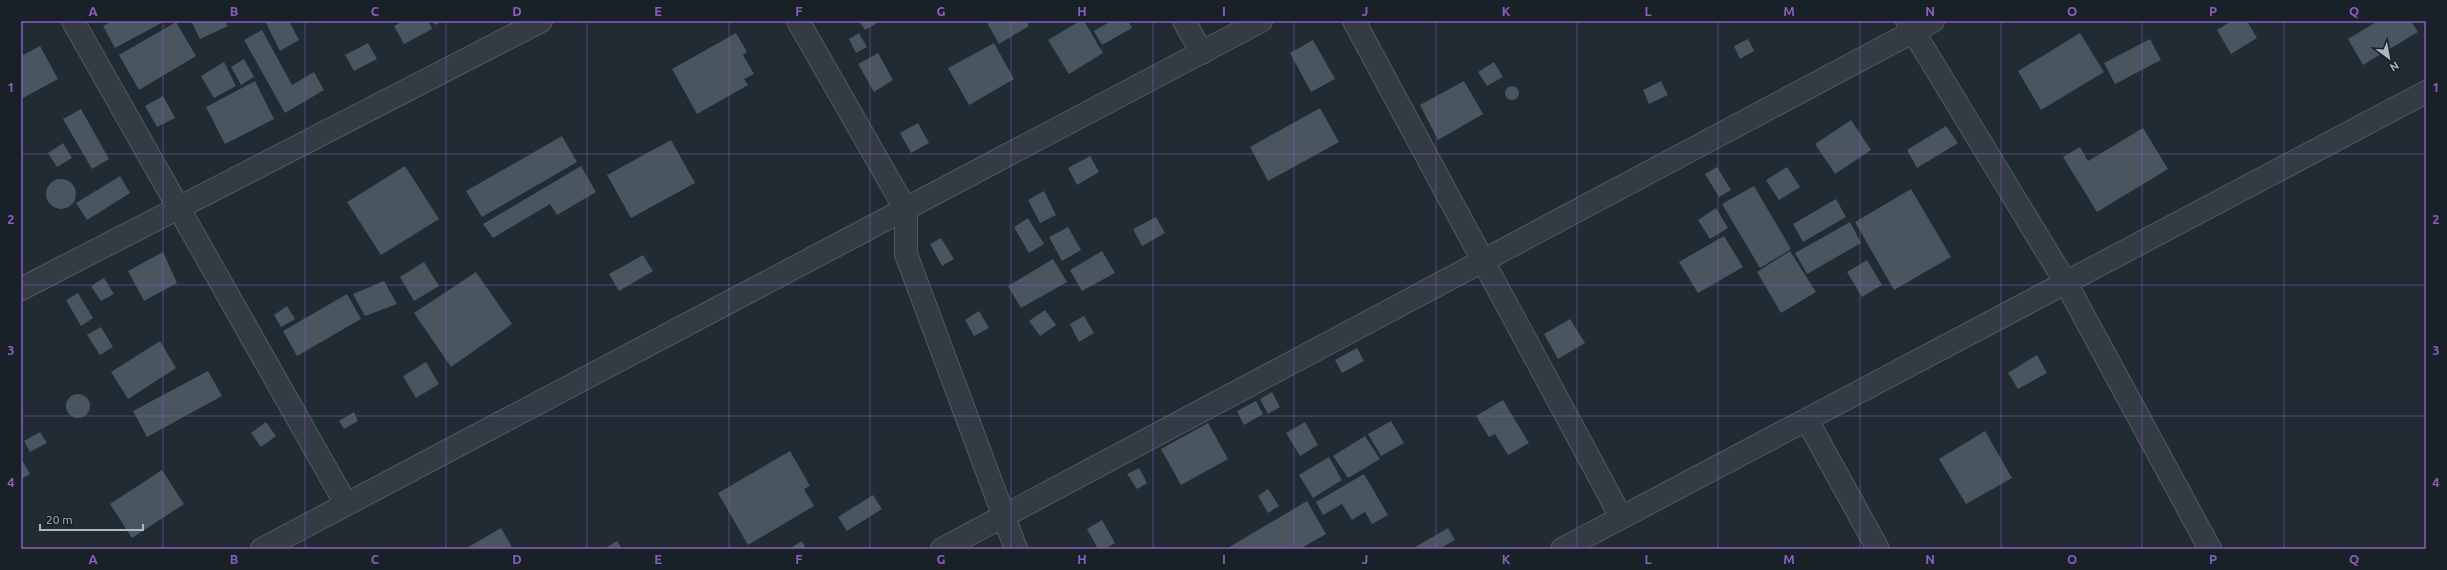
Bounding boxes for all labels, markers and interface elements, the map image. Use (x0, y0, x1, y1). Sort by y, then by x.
text: A (88, 4, 98, 18)
text: B (230, 4, 239, 18)
text: C (371, 4, 380, 18)
text: D (512, 4, 522, 18)
text: E (654, 4, 662, 18)
text: F (795, 4, 803, 18)
text: G (937, 4, 946, 18)
text: H (1077, 4, 1087, 18)
text: I (1222, 4, 1226, 18)
text: J (1362, 4, 1368, 18)
text: K (1502, 4, 1511, 18)
text: L (1644, 4, 1652, 18)
text: M (1783, 4, 1795, 18)
text: N (1925, 4, 1935, 18)
text: O (2067, 4, 2077, 18)
text: P (2209, 4, 2217, 18)
text: Q (2349, 4, 2359, 18)
north arrow (2369, 38, 2409, 78)
text: N (2388, 59, 2401, 74)
text: 1 (7, 80, 15, 94)
text: 1 (2432, 80, 2440, 94)
text: 2 (7, 212, 15, 226)
text: 2 (2432, 212, 2440, 226)
text: 3 (7, 343, 15, 357)
text: 3 (2432, 343, 2440, 357)
text: 4 (7, 475, 15, 489)
text: 4 (2432, 475, 2440, 489)
scale bar (40, 506, 143, 532)
text: 20 m (46, 513, 73, 526)
text: A (88, 552, 98, 566)
text: B (230, 552, 239, 566)
text: C (371, 552, 380, 566)
text: D (512, 552, 522, 566)
text: E (654, 552, 662, 566)
text: F (795, 552, 803, 566)
text: G (937, 552, 946, 566)
text: H (1077, 552, 1087, 566)
text: I (1222, 552, 1226, 566)
text: J (1362, 552, 1368, 566)
text: K (1502, 552, 1511, 566)
text: L (1644, 552, 1652, 566)
text: M (1783, 552, 1795, 566)
text: N (1925, 552, 1935, 566)
text: O (2067, 552, 2077, 566)
text: P (2209, 552, 2217, 566)
text: Q (2349, 552, 2359, 566)

